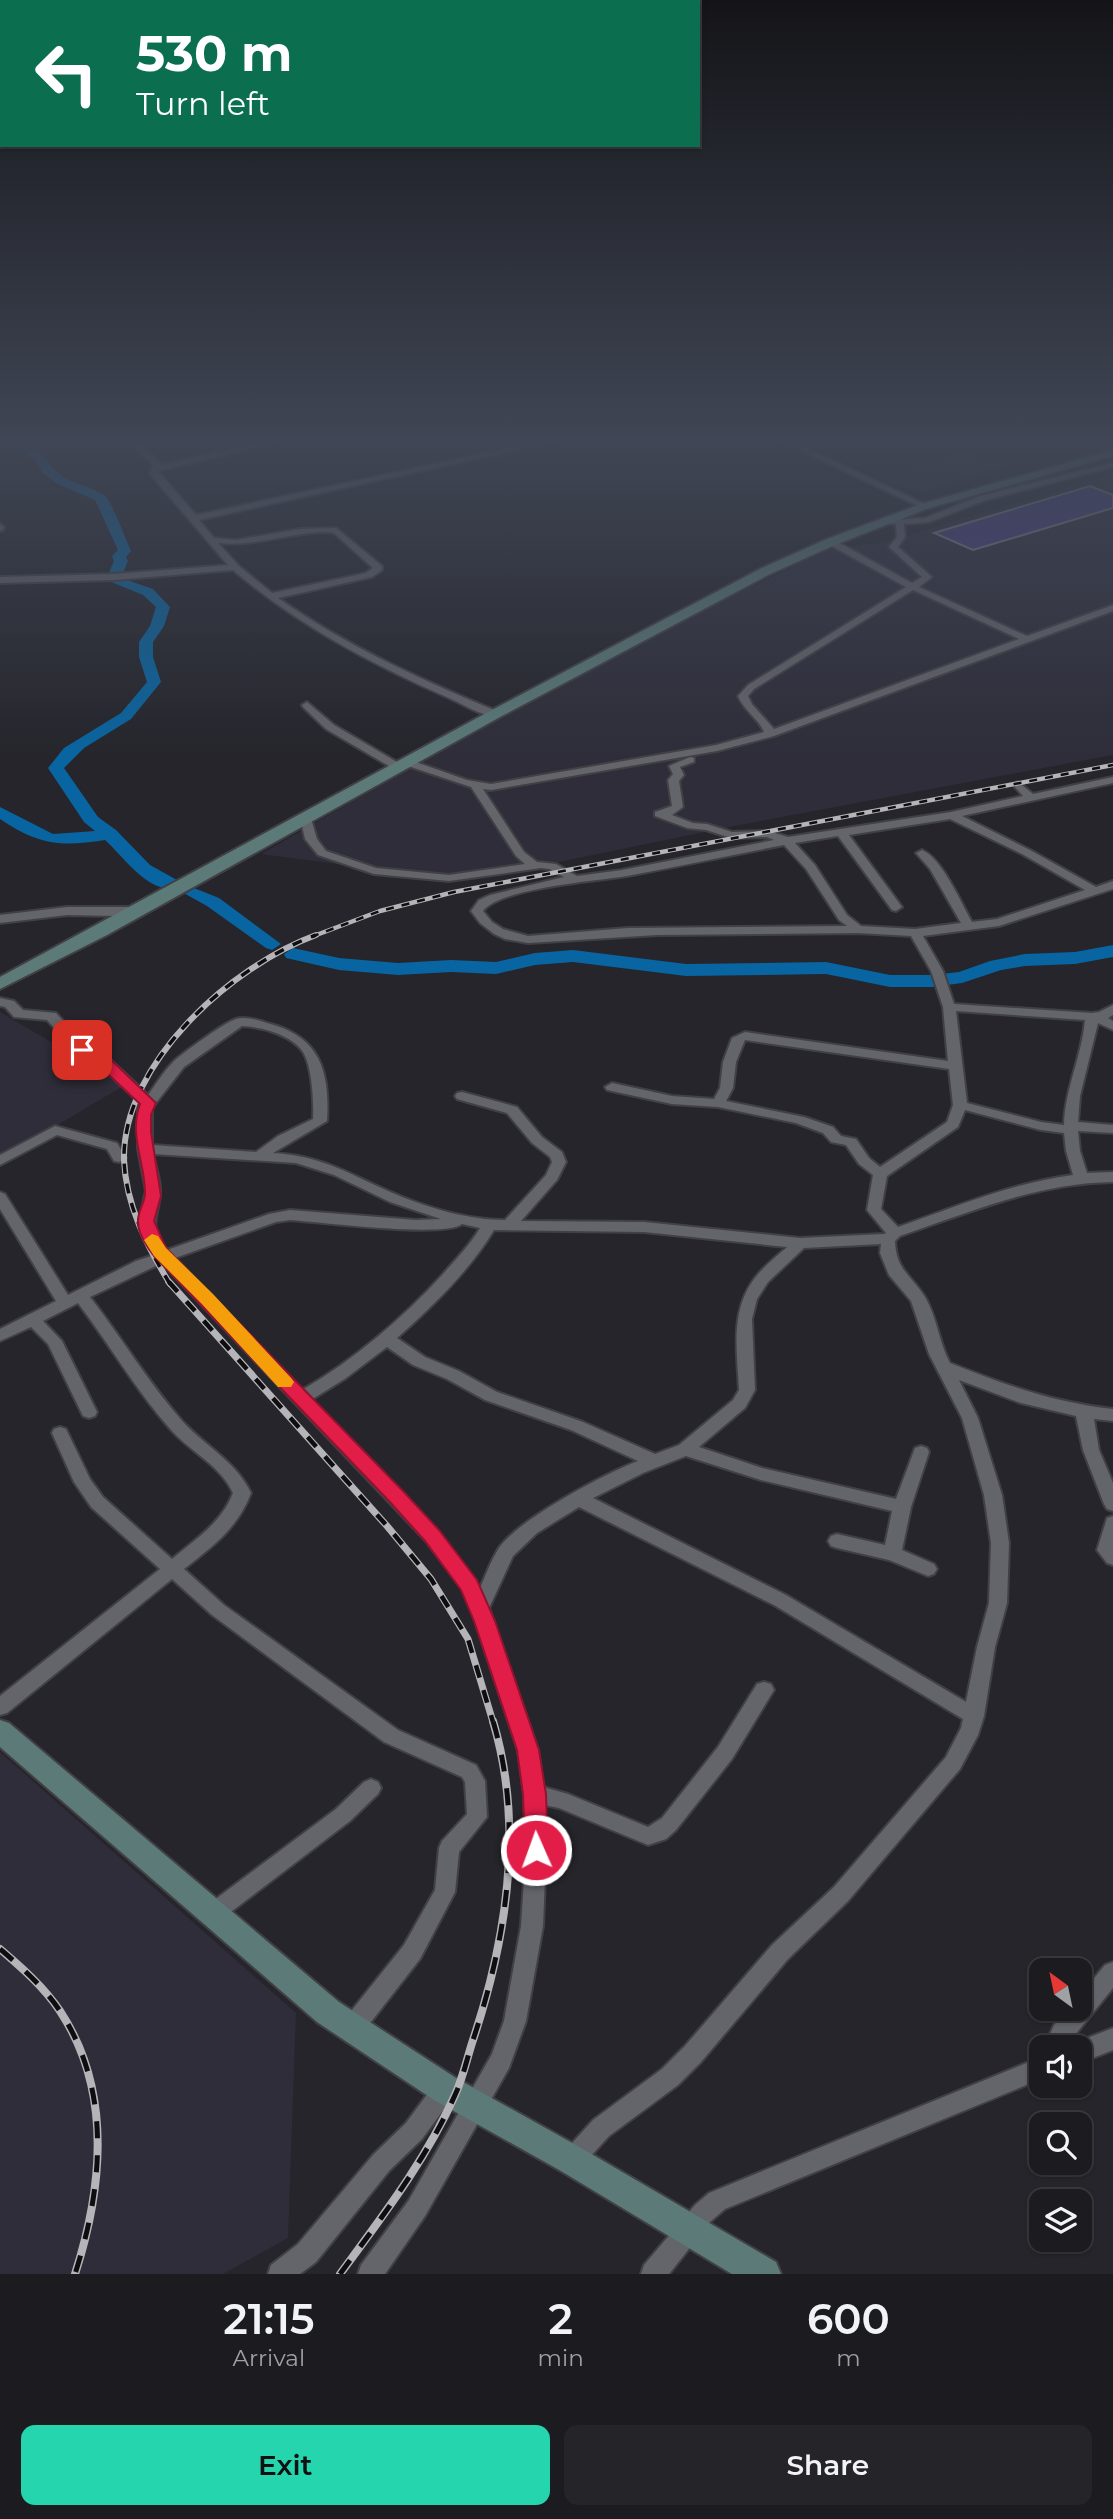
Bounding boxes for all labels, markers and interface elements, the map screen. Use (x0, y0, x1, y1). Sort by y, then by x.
text: 530 m (136, 24, 292, 83)
icon: left (21, 28, 112, 119)
text: Turn left (136, 84, 270, 123)
pin (52, 1020, 112, 1080)
icon: arrive (63, 1031, 101, 1069)
position arrow (499, 1813, 573, 1887)
north arrow (1029, 1958, 1092, 2021)
map controls (1029, 1958, 1092, 2252)
button: sound (1029, 2035, 1092, 2098)
button: search (1029, 2112, 1092, 2175)
button: layers (1029, 2189, 1092, 2252)
text: 21:15 (223, 2293, 314, 2345)
text: 2 (548, 2293, 573, 2345)
text: 600 (807, 2293, 890, 2345)
text: Arrival (233, 2344, 305, 2372)
text: min (538, 2344, 584, 2372)
text: m (836, 2344, 861, 2372)
button: Exit (21, 2425, 550, 2505)
button: Share (564, 2425, 1092, 2505)

